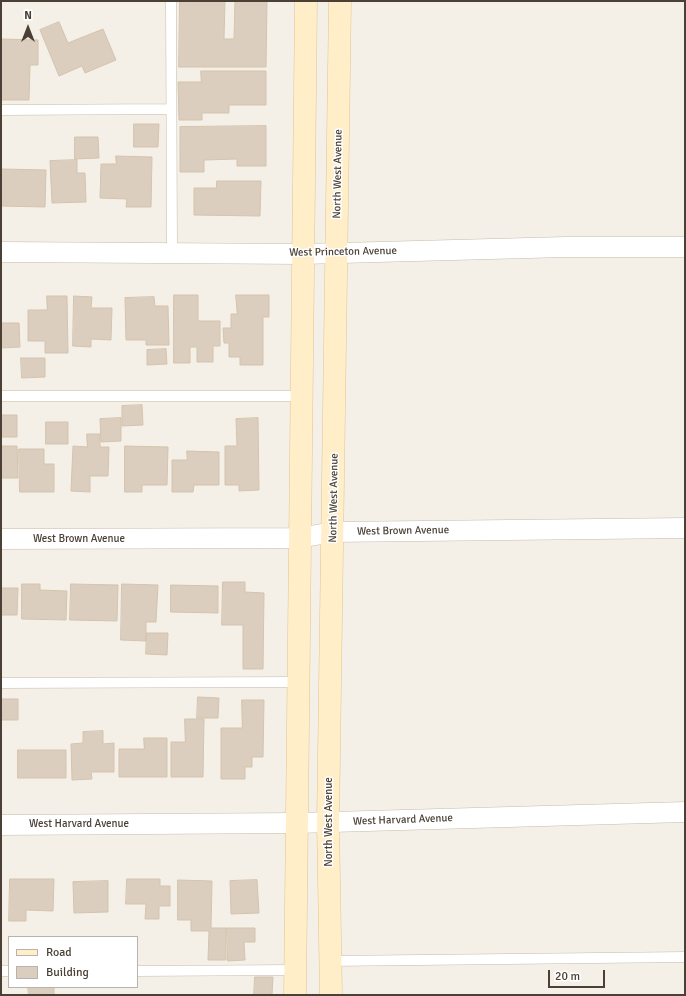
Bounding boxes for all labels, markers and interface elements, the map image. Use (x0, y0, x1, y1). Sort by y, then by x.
north arrow (8, 8, 48, 48)
text: N (24, 9, 32, 22)
street label: North West Avenue (331, 129, 345, 219)
street label: West Princeton Avenue (289, 244, 397, 260)
street label: North West Avenue (327, 453, 341, 543)
street label: West Brown Avenue (357, 524, 449, 538)
street label: West Brown Avenue (33, 532, 125, 546)
street label: North West Avenue (322, 777, 336, 867)
street label: West Harvard Avenue (353, 812, 453, 828)
street label: West Harvard Avenue (29, 817, 129, 831)
legend (8, 936, 138, 988)
text: Road (46, 945, 72, 960)
scale bar (550, 962, 607, 988)
text: Building (46, 965, 89, 980)
text: 20 m (555, 969, 580, 984)

